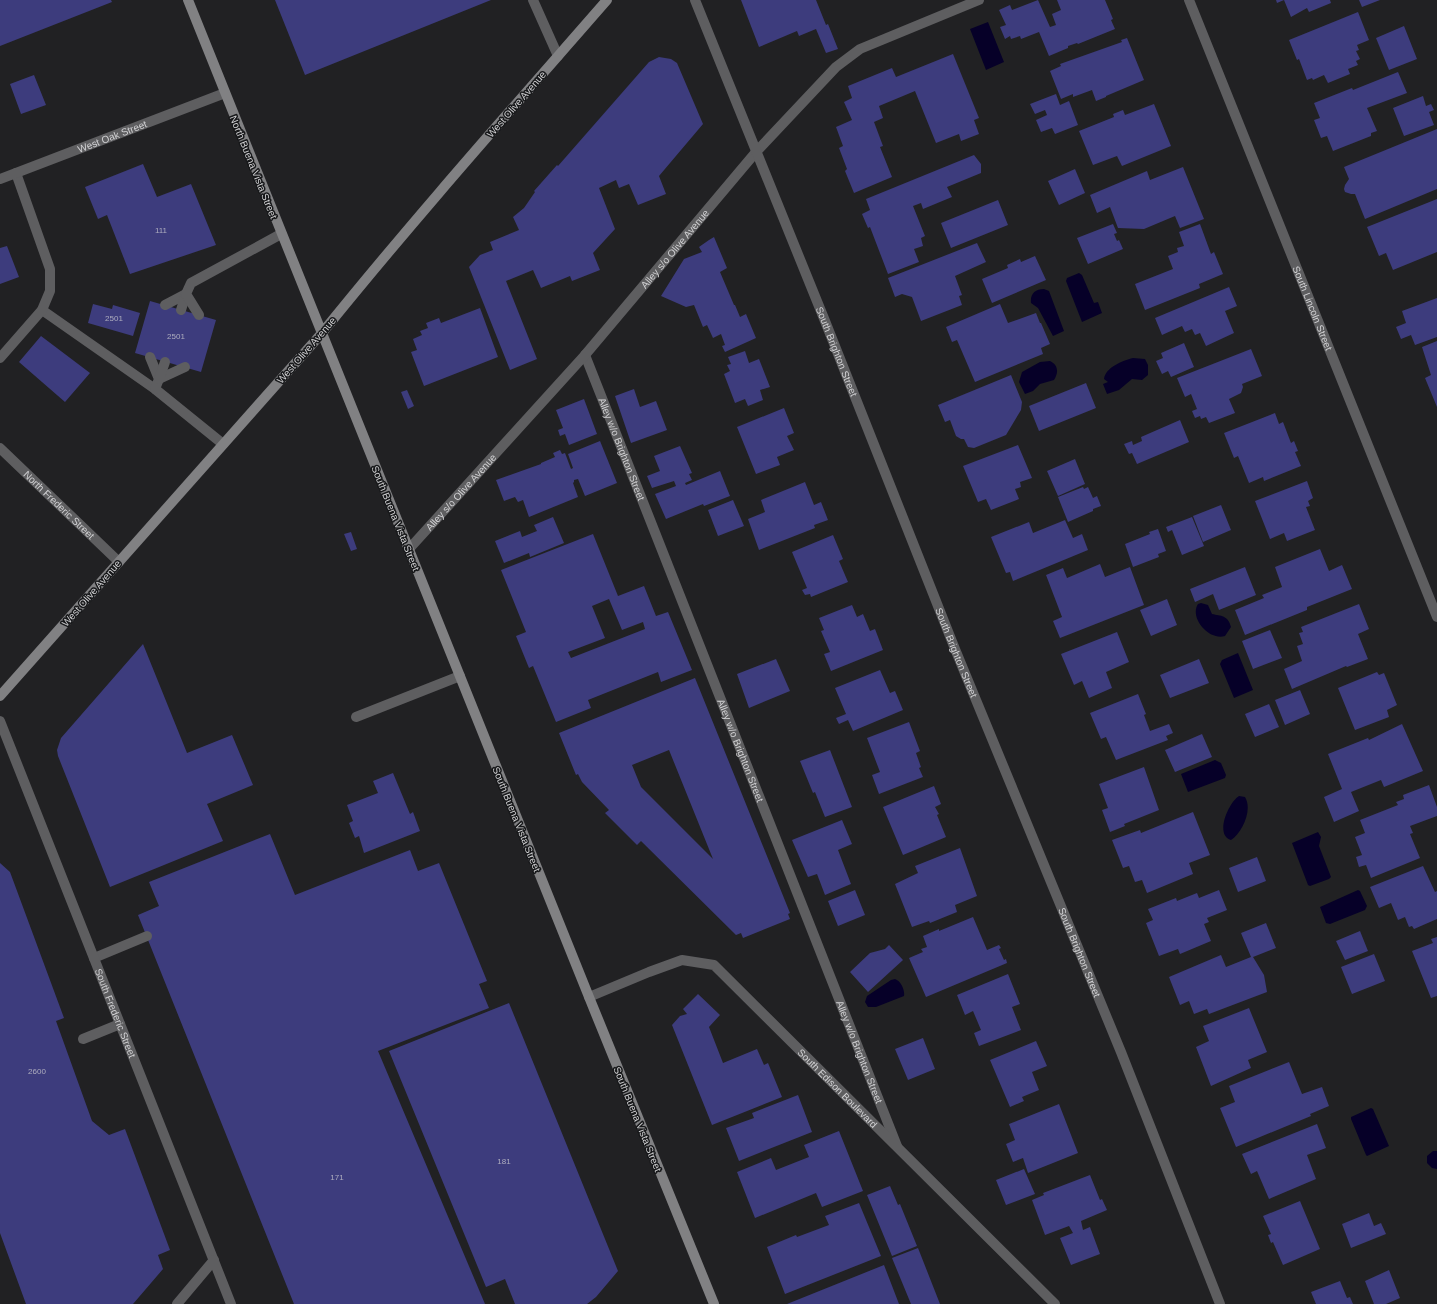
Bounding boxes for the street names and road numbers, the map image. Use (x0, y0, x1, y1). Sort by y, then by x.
street label: West Olive Avenue (485, 69, 548, 140)
street label: North Buena Vista Street (228, 114, 279, 221)
street label: West Oak Street (76, 118, 149, 155)
street label: Alley s/o Olive Avenue (639, 207, 711, 291)
street label: South Lincoln Street (1290, 264, 1334, 352)
street label: South Brighton Street (814, 305, 859, 398)
street label: West Olive Avenue (275, 315, 338, 386)
street label: Alley w/o Brighton Street (596, 396, 647, 502)
street label: Alley s/o Olive Avenue (424, 451, 499, 533)
street label: South Buena Vista Street (369, 464, 422, 572)
street label: North Frederic Street (21, 469, 97, 542)
street label: West Olive Avenue (60, 558, 123, 629)
street label: South Brighton Street (933, 606, 979, 699)
street label: Alley w/o Brighton Street (715, 698, 766, 804)
street label: South Buena Vista Street (490, 765, 543, 873)
street label: South Brighton Street (1056, 906, 1103, 999)
street label: South Frederic Street (93, 967, 138, 1060)
street label: Alley w/o Brighton Street (834, 999, 885, 1105)
street label: South Edison Boulevard (795, 1047, 879, 1130)
street label: South Buena Vista Street (611, 1065, 664, 1173)

